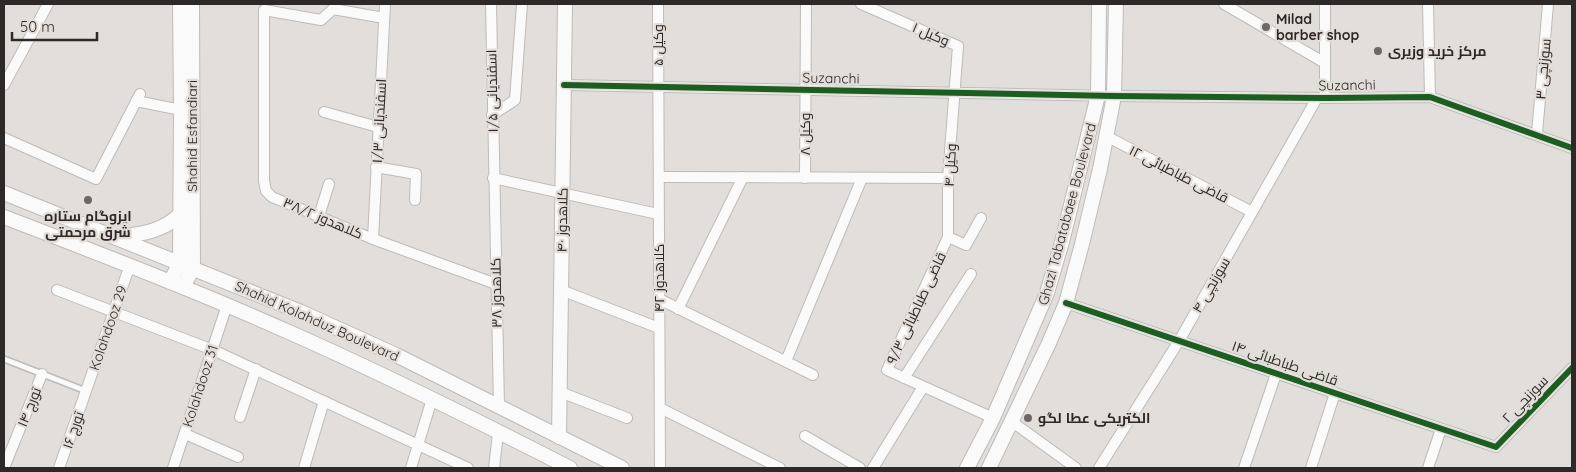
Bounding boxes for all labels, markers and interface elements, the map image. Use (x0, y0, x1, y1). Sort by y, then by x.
scale bar (12, 10, 98, 42)
place label: Milad barber shop (1276, 10, 1359, 44)
text: 50 m (20, 17, 55, 36)
street label: وکيل ۱ (910, 18, 952, 50)
marker: Milad barber shop (1260, 21, 1272, 33)
street label: وکيل ۵ (649, 24, 667, 66)
street label: سوزنچی ۳ (1531, 38, 1556, 100)
place label: مرکز خرید وزیری (1388, 42, 1487, 60)
marker: مرکز خرید وزیری (1372, 45, 1384, 57)
street label: اسفندیانی ۱/۵ (482, 49, 502, 133)
street label: Suzanchi (802, 69, 860, 87)
street label: Suzanchi (1318, 76, 1376, 94)
street label: اسفندیانی ۱/۳ (368, 78, 390, 164)
street label: Shahid Esfandiari (183, 80, 201, 192)
street label: وکيل ۸ (796, 113, 814, 155)
street label: Ghazi Tabatabaee Boulevard (1034, 121, 1100, 307)
street label: قاضی طباطبائی ۱۲ (1126, 141, 1232, 207)
street label: وکيل ۴ (940, 143, 960, 187)
street label: کلاهدوز ۴۰ (552, 187, 572, 253)
street label: کلاهدوز ۳۸/۲ (280, 193, 366, 243)
marker: ایزوگام ستاره شرق مرحمتی (82, 194, 94, 206)
place label: ایزوگام ستاره شرق مرحمتی (44, 207, 132, 241)
street label: کلاهدوز ۴۲ (650, 244, 668, 312)
street label: قاضی طباطبائی ۹/۳ (882, 249, 950, 367)
street label: سوزنچی ۴ (1188, 254, 1235, 316)
street label: کلاهدوز ۳۸ (486, 258, 506, 328)
street label: Shahid Kolahduz Boulevard (232, 277, 402, 365)
street label: Kolahdooz 29 (85, 283, 131, 373)
street label: قاضی طباطبائی ۱۴ (1230, 336, 1340, 390)
street label: Kolahdooz 31 (178, 343, 222, 429)
street label: سوزنچی ۲ (1498, 371, 1553, 427)
street label: تورج ۱۴ (13, 384, 45, 429)
street label: تورج ۱۶ (58, 409, 88, 451)
place label: الکتریکی عطا لگو (1038, 409, 1150, 427)
marker: الکتریکی عطا لگو (1022, 412, 1034, 424)

